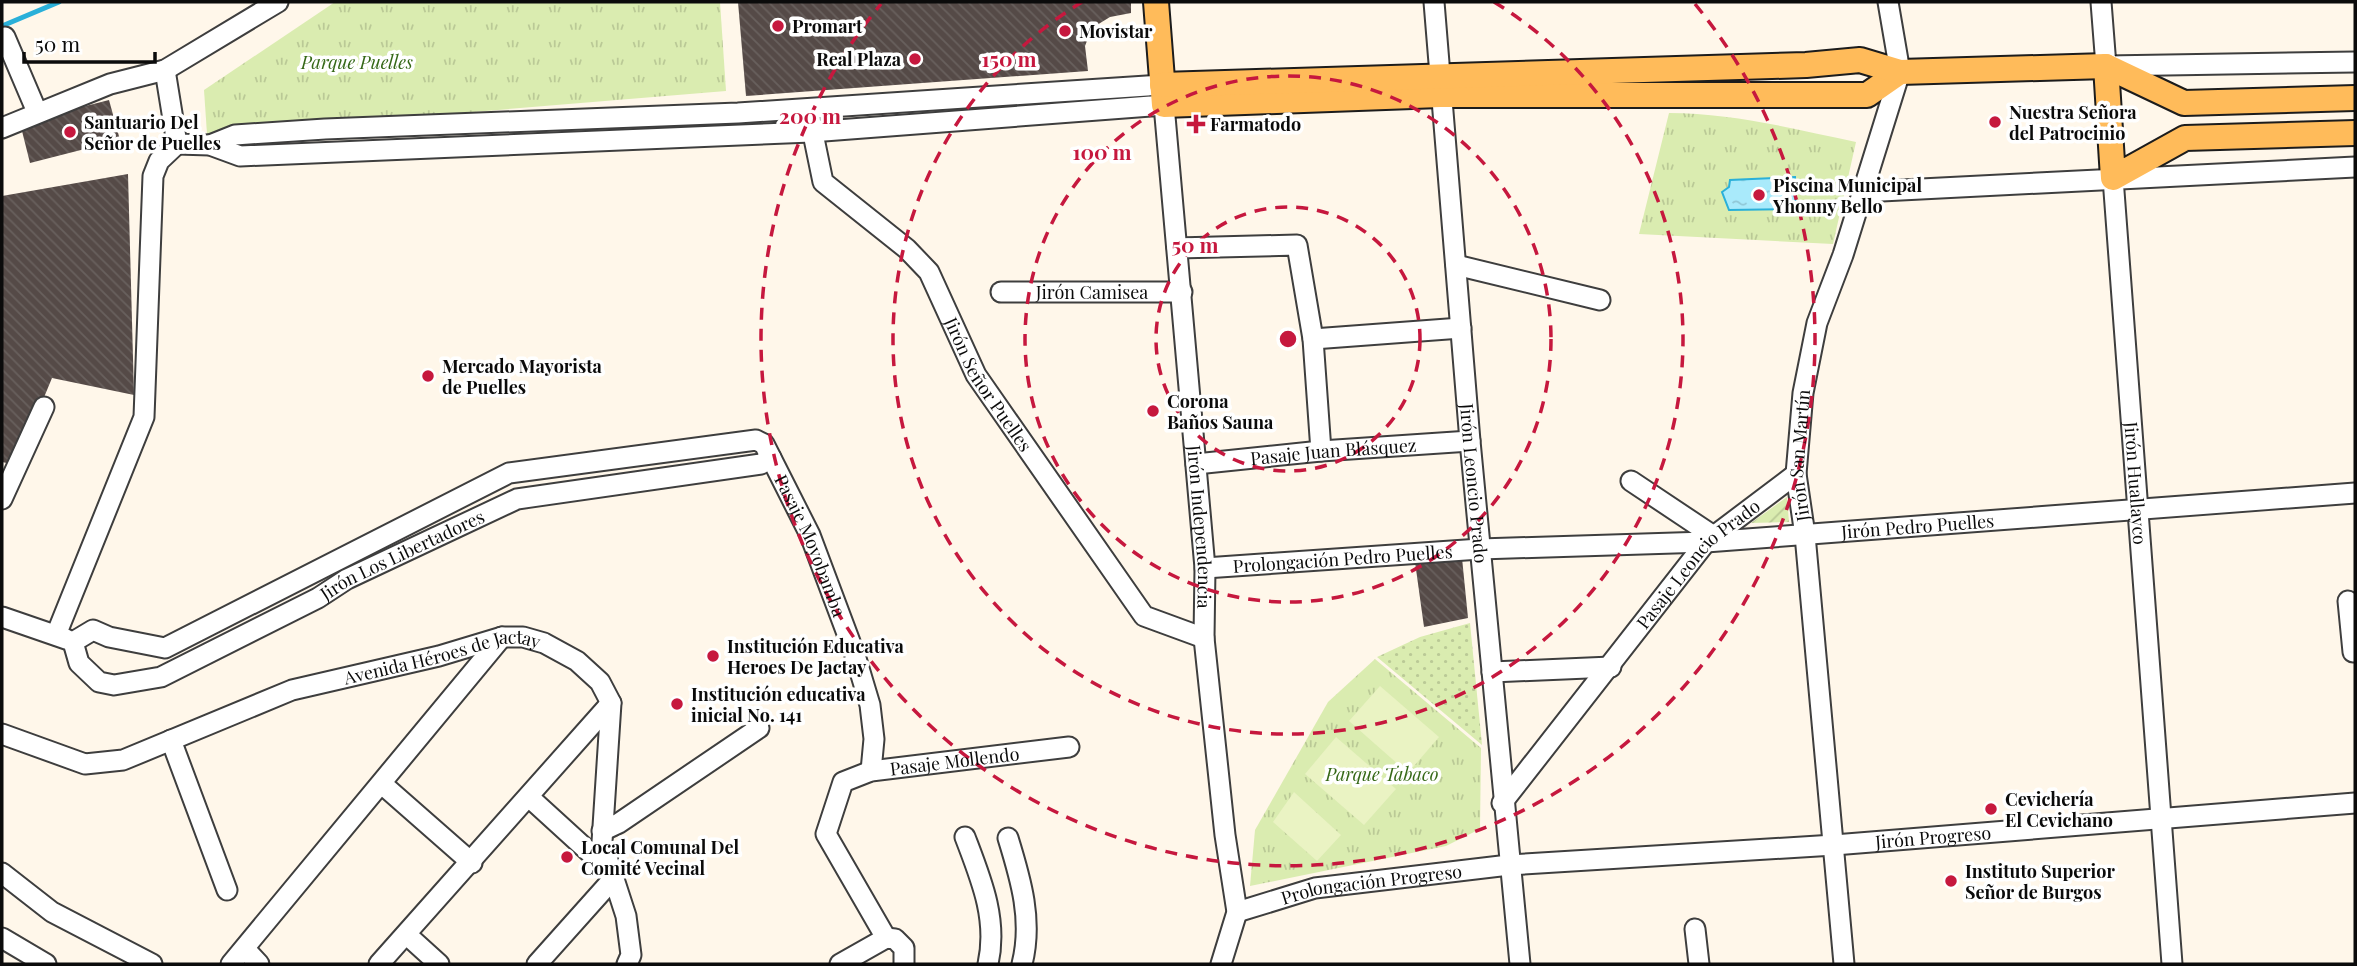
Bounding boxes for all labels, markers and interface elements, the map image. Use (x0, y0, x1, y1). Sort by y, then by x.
place label: Promart (792, 14, 863, 38)
marker: Promart (770, 18, 786, 34)
place label: Movistar (1079, 19, 1153, 43)
scale bar (24, 21, 156, 65)
marker: Movistar (1057, 23, 1073, 39)
text: 50 m (35, 29, 81, 57)
text: 150 m (982, 44, 1036, 72)
place label: Real Plaza (816, 47, 902, 71)
park label: Parque Puelles (300, 50, 413, 74)
marker: Real Plaza (907, 51, 923, 67)
place label: Nuestra Señora del Patrocinio (2009, 100, 2137, 145)
text: 200 m (779, 101, 841, 129)
place label: Santuario Del Señor de Puelles (84, 110, 221, 155)
place label: Farmatodo (1210, 112, 1301, 136)
marker: Nuestra Señora del Patrocinio (1987, 114, 2003, 130)
marker: Farmatodo (1188, 116, 1204, 132)
marker: Santuario Del Señor de Puelles (62, 124, 78, 140)
text: 100 m (1072, 137, 1132, 165)
place label: Piscina Municipal Yhonny Bello (1772, 173, 1922, 218)
marker: Piscina Municipal Yhonny Bello (1751, 187, 1767, 203)
text: 50 m (1171, 230, 1219, 258)
street label: Jirón Camisea (1035, 280, 1148, 304)
street label: Jirón Señor Puelles (939, 312, 1038, 456)
centre of rings (1276, 327, 1300, 351)
place label: Mercado Mayorista de Puelles (442, 354, 603, 399)
marker: Mercado Mayorista de Puelles (420, 368, 436, 384)
street label: Jirón San Martín (1784, 388, 1815, 524)
place label: Corona Baños Sauna (1167, 389, 1274, 434)
street label: Jirón Leoncio Prado (1455, 401, 1494, 564)
marker: Corona Baños Sauna (1145, 403, 1161, 419)
street label: Jirón Huallayco (2119, 420, 2153, 546)
street label: Pasaje Juan Blásquez (1249, 433, 1417, 470)
street label: Jirón Independencia (1182, 443, 1217, 609)
street label: Pasaje Moyobamba (769, 470, 852, 620)
street label: Pasaje Leoncio Prado (1631, 494, 1765, 634)
street label: Jirón Los Libertadores (314, 504, 488, 606)
street label: Jirón Pedro Puelles (1839, 508, 1995, 544)
street label: Prolongación Pedro Puelles (1232, 539, 1453, 578)
street label: Avenida Héroes de Jactay (341, 625, 544, 690)
place label: Institución Educativa Heroes De Jactay (727, 634, 905, 679)
marker: Institución Educativa Heroes De Jactay (705, 648, 721, 664)
place label: Institución educativa inicial No. 141 (691, 682, 866, 727)
marker: Institución educativa inicial No. 141 (669, 696, 685, 712)
street label: Pasaje Mollendo (888, 741, 1021, 781)
park label: Parque Tabaco (1325, 762, 1439, 786)
place label: Cevichería El Cevichano (2005, 787, 2113, 832)
marker: Cevichería El Cevichano (1983, 801, 1999, 817)
street label: Jirón Progreso (1873, 820, 1992, 854)
place label: Local Comunal Del Comité Vecinal (581, 835, 739, 880)
marker: Local Comunal Del Comité Vecinal (559, 849, 575, 865)
street label: Prolongación Progreso (1278, 859, 1463, 910)
place label: Instituto Superior Señor de Burgos (1965, 859, 2115, 904)
marker: Instituto Superior Señor de Burgos (1943, 873, 1959, 889)

